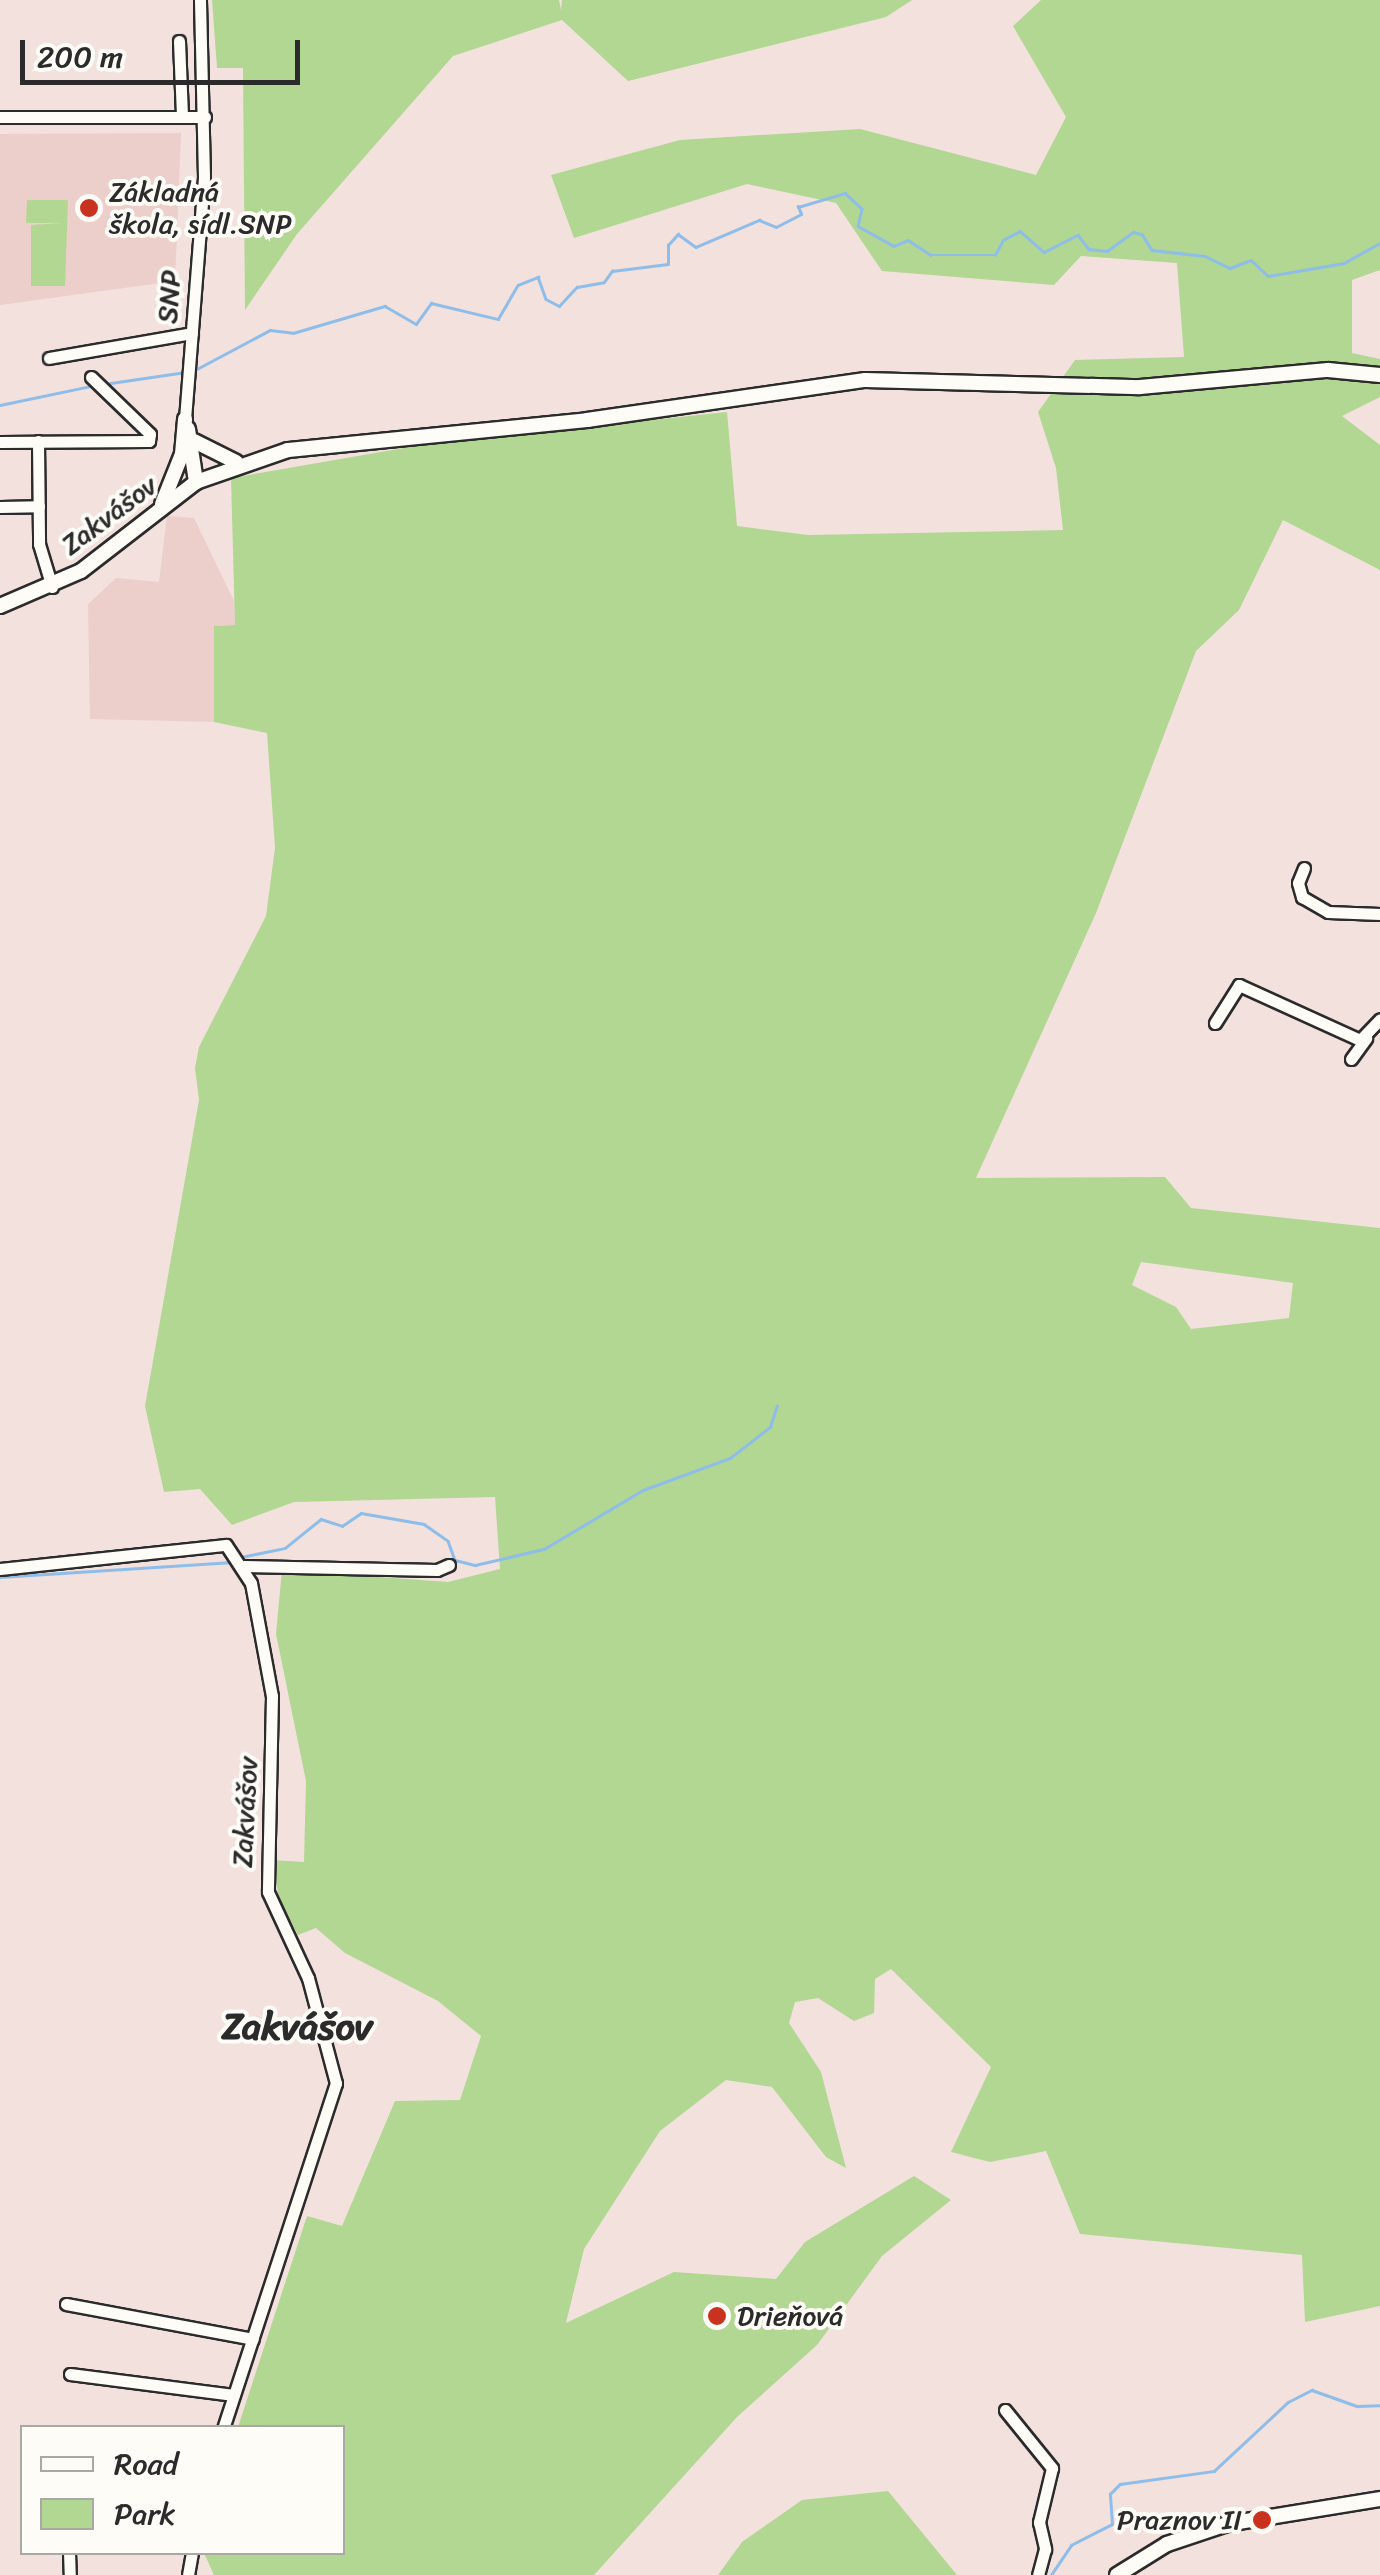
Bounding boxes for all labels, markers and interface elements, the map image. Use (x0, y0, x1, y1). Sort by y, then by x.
scale bar (25, 20, 305, 82)
text: 200 m (37, 30, 123, 84)
place label: Základná škola, sídl.SNP (109, 175, 293, 241)
marker: Základná škola, sídl.SNP (78, 197, 100, 219)
street label: SNP (150, 269, 188, 325)
street label: Zakvášov (54, 468, 164, 562)
street label: Zakvášov (225, 1756, 265, 1868)
district label: Zakvášov (221, 2004, 373, 2050)
place label: Drieňová (737, 2299, 843, 2333)
marker: Drieňová (706, 2305, 728, 2327)
legend (20, 2425, 345, 2555)
text: Road (114, 2437, 178, 2491)
text: Park (114, 2487, 176, 2541)
place label: Praznov II (1117, 2503, 1242, 2537)
marker: Praznov II (1251, 2509, 1273, 2531)

